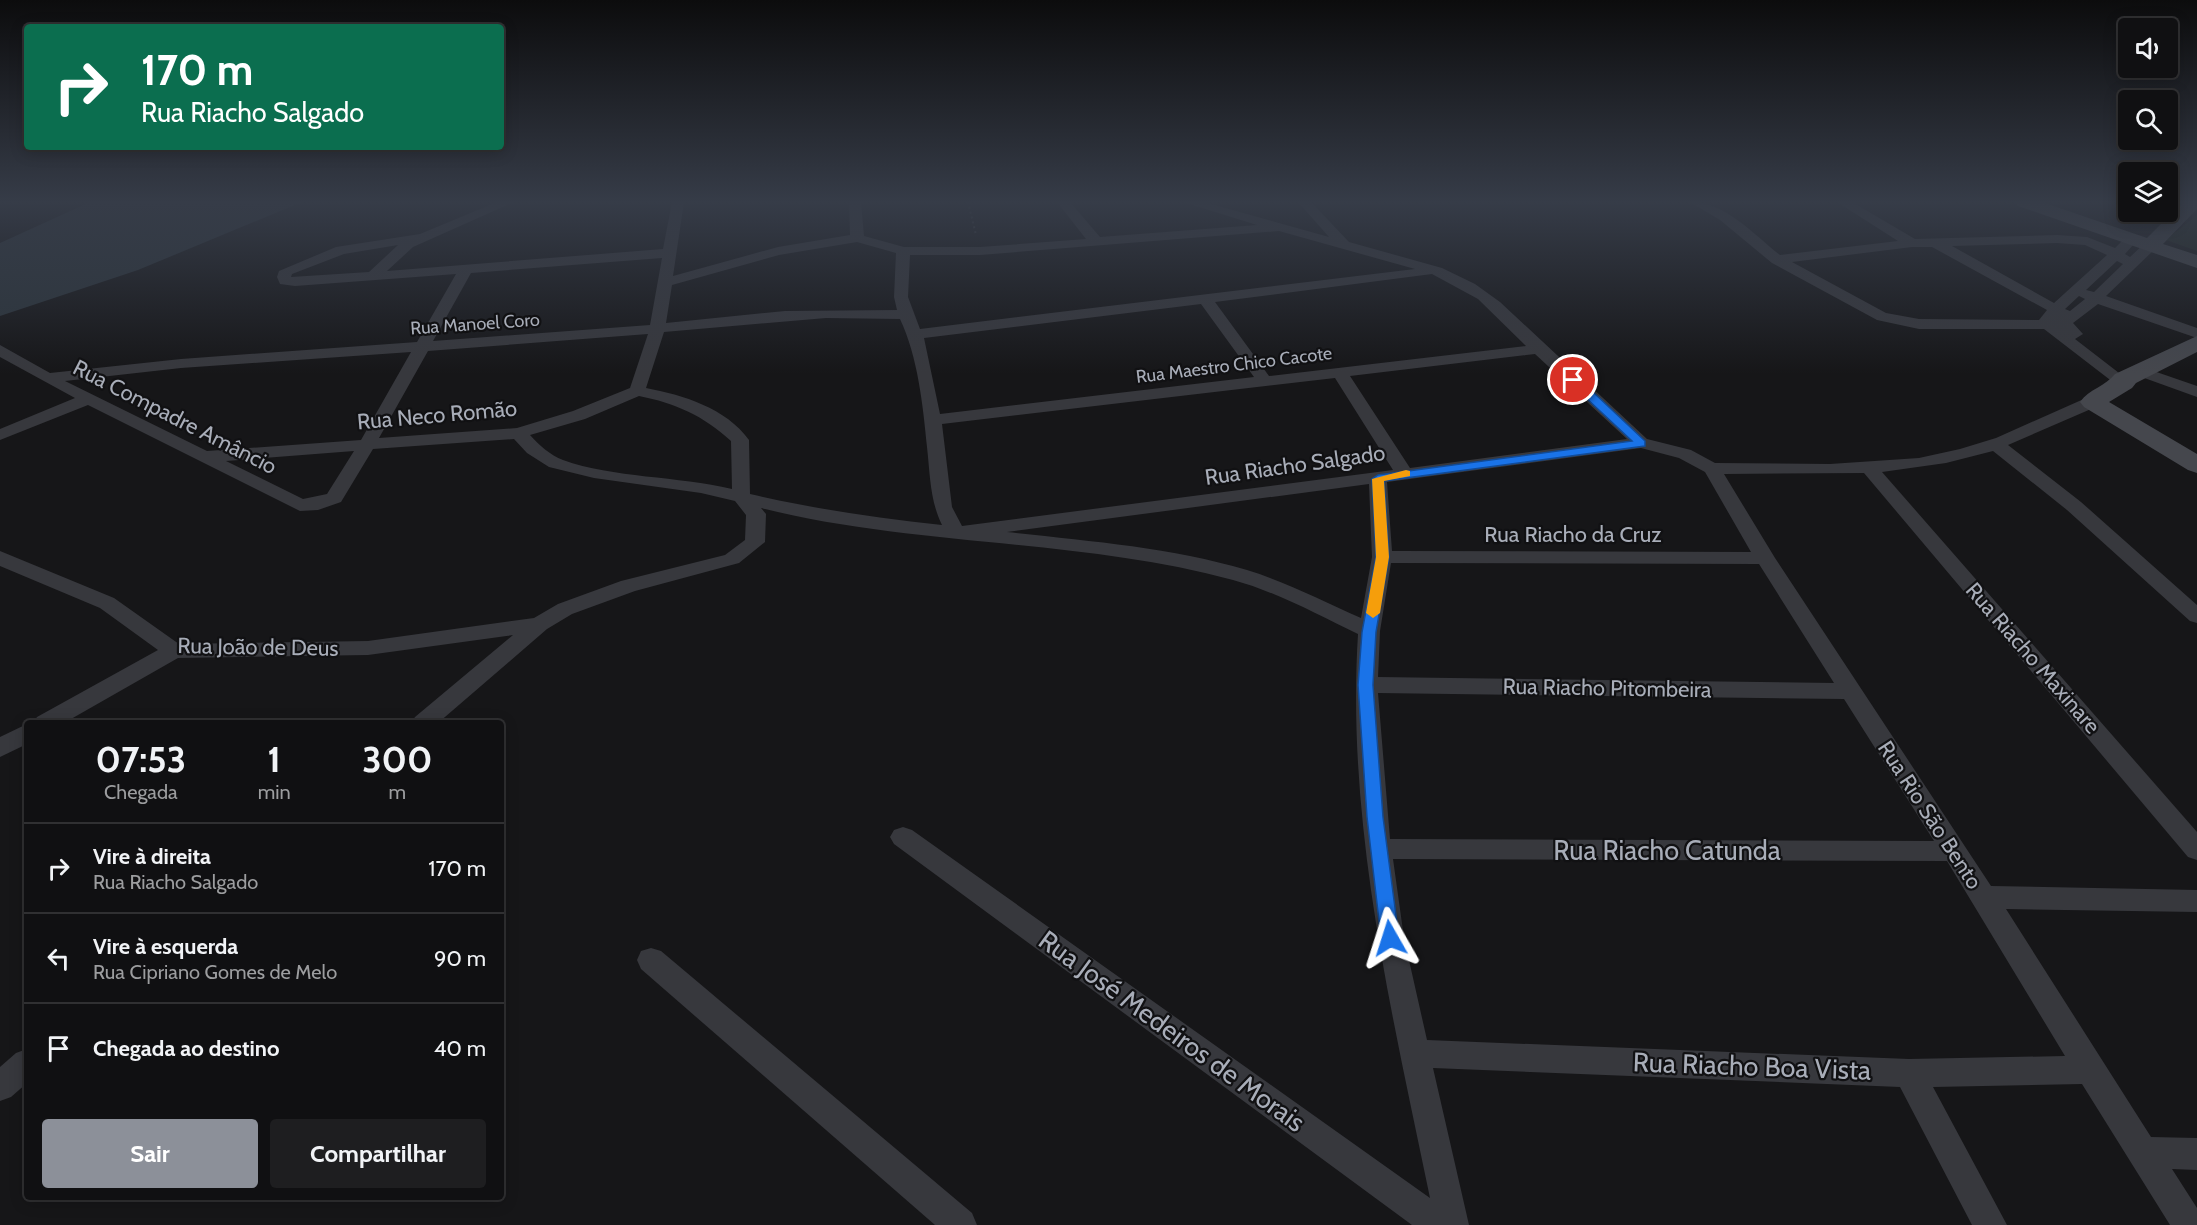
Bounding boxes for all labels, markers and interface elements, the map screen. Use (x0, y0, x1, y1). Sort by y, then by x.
map controls (2118, 18, 2178, 222)
button: sound (2118, 18, 2178, 78)
text: 170 m (141, 44, 253, 96)
icon: right (42, 48, 120, 126)
button: search (2118, 90, 2178, 150)
text: Rua Riacho Salgado (141, 96, 364, 129)
button: layers (2118, 162, 2178, 222)
street label: Rua Manoel Coro (410, 309, 540, 339)
street label: Rua Maestro Chico Cacote (1135, 342, 1333, 388)
street label: Rua Compadre Amâncio (69, 354, 281, 480)
pin (1547, 354, 1598, 405)
icon: arrive (1556, 363, 1589, 396)
street label: Rua Neco Romão (356, 395, 518, 435)
street label: Rua Riacho Salgado (1203, 439, 1387, 491)
street label: Rua Riacho da Cruz (1484, 521, 1662, 548)
street label: Rua Riacho Maxinare (1960, 577, 2106, 739)
street label: Rua João de Deus (177, 632, 339, 662)
street label: Rua Riacho Pitombeira (1502, 673, 1712, 703)
street label: Rua Rio São Bento (1872, 736, 1988, 894)
text: 07:53 (96, 737, 186, 781)
text: 1 (267, 737, 281, 781)
text: 300 (362, 737, 432, 781)
text: Chegada (104, 780, 178, 804)
text: min (258, 780, 291, 804)
text: m (389, 780, 406, 804)
street label: Rua Riacho Catunda (1553, 834, 1781, 867)
text: Vire à direita (93, 843, 211, 870)
icon: right (42, 852, 75, 885)
text: 170 m (428, 855, 486, 882)
text: Rua Riacho Salgado (93, 870, 258, 894)
position arrow (1358, 906, 1422, 970)
street label: Rua José Medeiros de Morais (1032, 923, 1312, 1139)
text: Vire à esquerda (93, 933, 238, 960)
icon: left (42, 942, 75, 975)
text: 90 m (434, 945, 486, 972)
text: Rua Cipriano Gomes de Melo (93, 960, 337, 984)
icon: arrive (42, 1032, 75, 1065)
text: Chegada ao destino (93, 1035, 279, 1062)
text: 40 m (434, 1035, 486, 1062)
street label: Rua Riacho Boa Vista (1632, 1045, 1872, 1087)
button: Sair (42, 1119, 258, 1188)
button: Compartilhar (270, 1119, 486, 1188)

